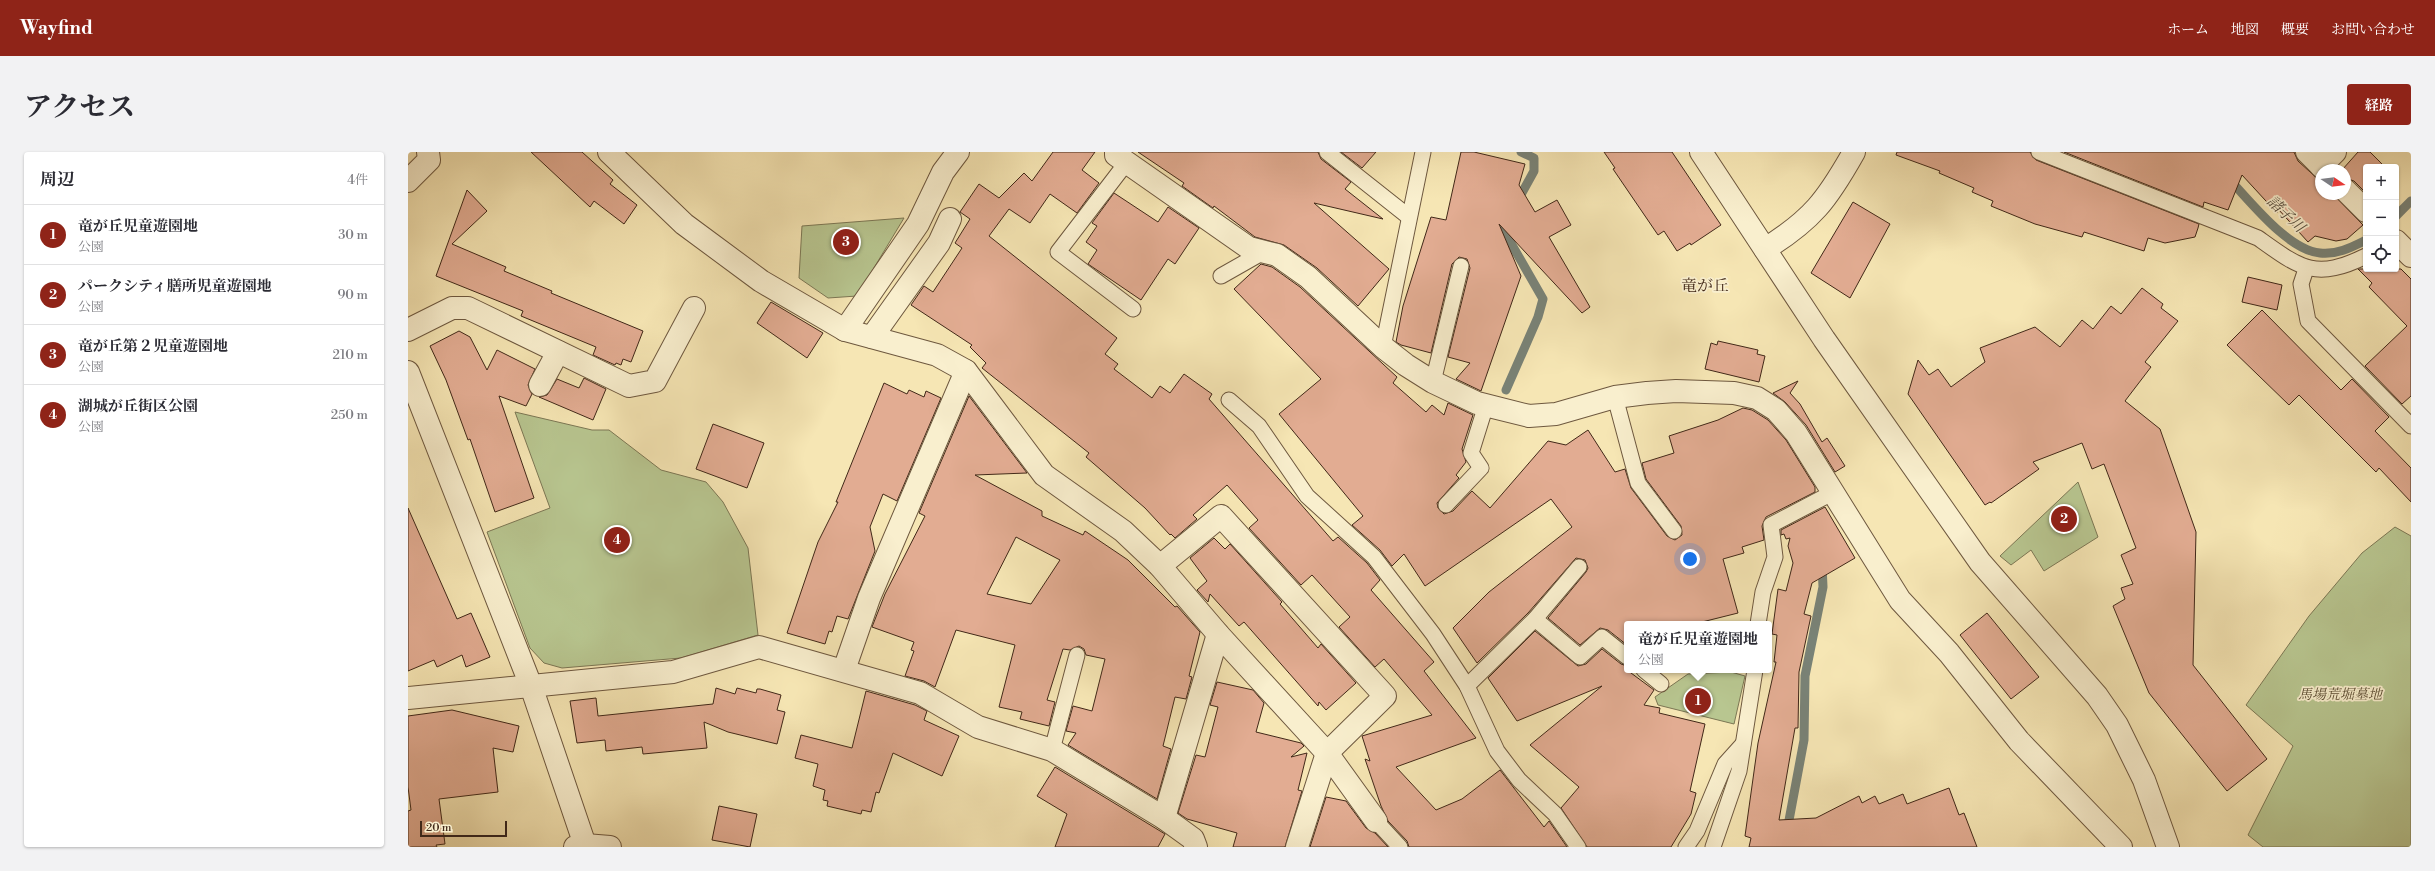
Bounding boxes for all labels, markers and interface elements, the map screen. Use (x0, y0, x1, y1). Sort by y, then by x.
text: Wayfind (20, 16, 93, 40)
text: ホーム (2167, 21, 2209, 39)
text: 地図 (2231, 21, 2259, 39)
text: 概要 (2281, 21, 2309, 39)
text: お問い合わせ (2331, 21, 2415, 39)
button: 経路 (2347, 84, 2411, 125)
text: アクセス (24, 90, 135, 125)
north arrow (2315, 164, 2351, 200)
map controls (2363, 164, 2399, 272)
button: + (2363, 164, 2399, 200)
text: 周辺 (40, 169, 74, 191)
text: 4件 (347, 172, 368, 188)
water label: 諸子川 (2263, 192, 2310, 238)
button: − (2363, 200, 2399, 236)
text: 竜が丘児童遊園地 (78, 217, 198, 236)
text: 1 (50, 227, 56, 243)
text: 30 m (338, 227, 368, 243)
pin: 3 (833, 227, 859, 257)
button: locate (2363, 236, 2399, 272)
text: 公園 (78, 239, 104, 255)
district label: 竜が丘 (1681, 276, 1729, 296)
text: パークシティ膳所児童遊園地 (78, 277, 272, 296)
text: 2 (49, 287, 57, 303)
text: 90 m (337, 287, 368, 303)
text: 公園 (78, 299, 104, 315)
text: 竜が丘第２児童遊園地 (78, 337, 228, 356)
text: 3 (49, 347, 57, 363)
text: 210 m (333, 347, 368, 363)
text: 公園 (78, 359, 104, 375)
text: 湖城が丘街区公園 (78, 397, 198, 416)
text: 4 (49, 407, 57, 423)
text: 250 m (331, 407, 368, 423)
text: 公園 (78, 419, 104, 435)
pin: 2 (2051, 504, 2077, 534)
pin: 4 (604, 525, 630, 555)
your location (1680, 549, 1700, 569)
popup (1624, 621, 1772, 673)
text: 竜が丘児童遊園地 (1638, 630, 1758, 649)
text: 公園 (1638, 652, 1664, 668)
pin: 1 (1685, 686, 1711, 716)
park label: 馬場荒堀墓地 (2298, 686, 2384, 704)
scale bar (420, 819, 507, 838)
text: 20 m (426, 821, 451, 835)

